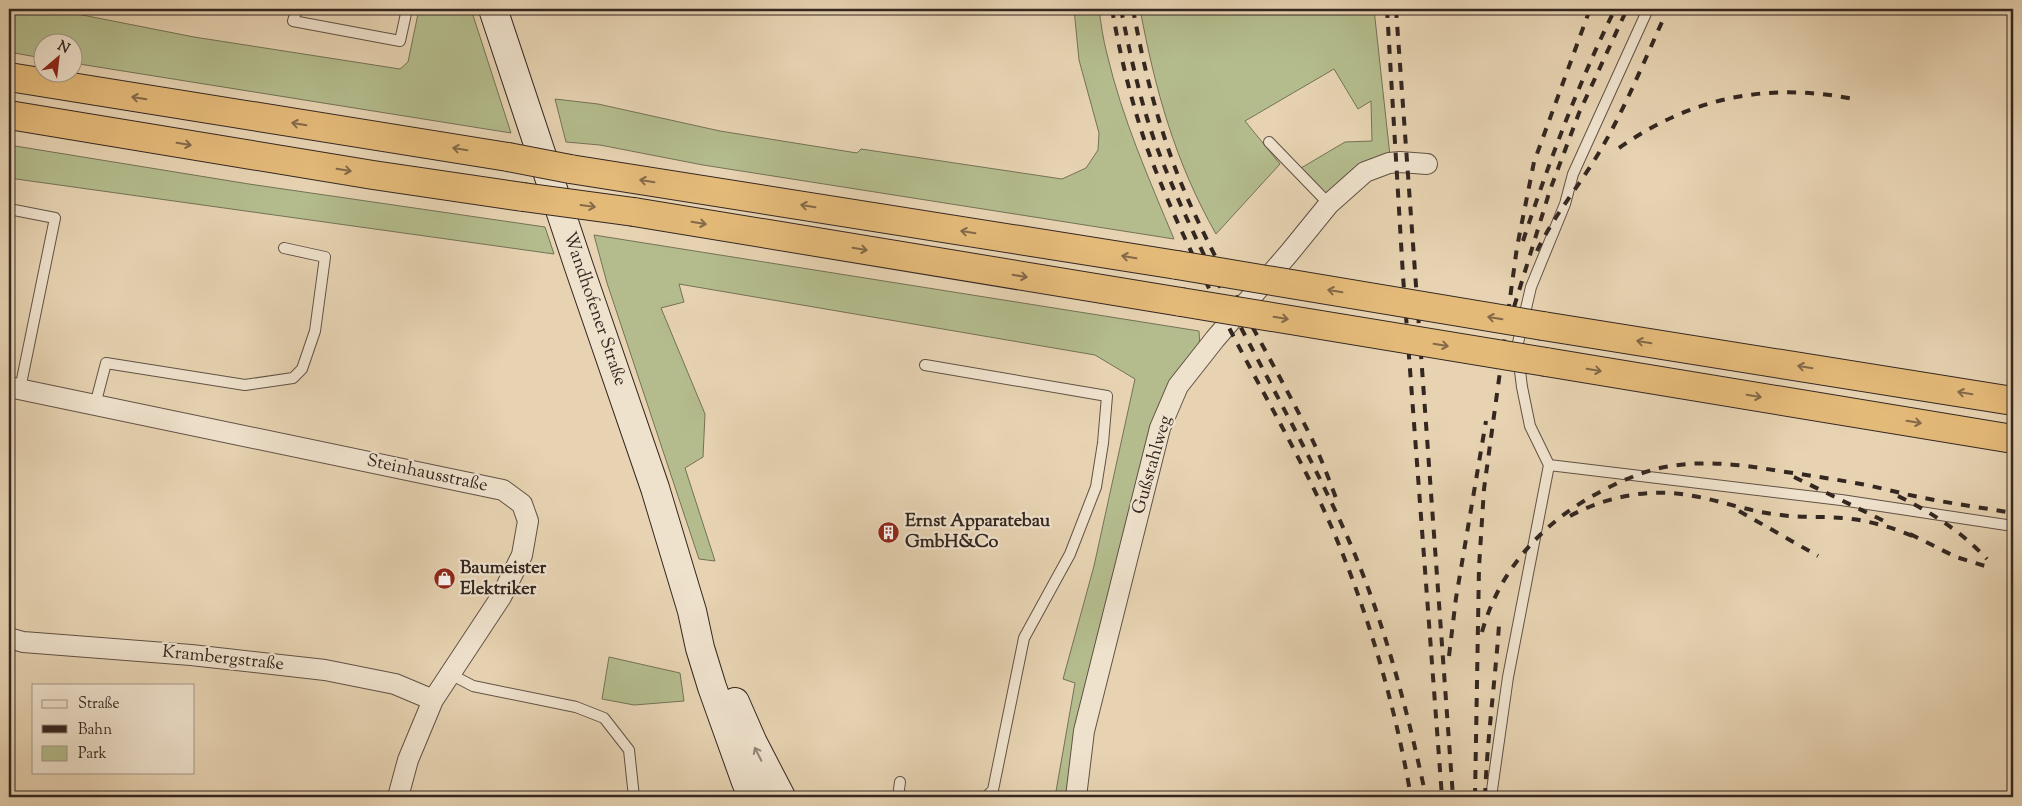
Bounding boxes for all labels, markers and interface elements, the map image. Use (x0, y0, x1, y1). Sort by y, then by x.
north arrow (32, 32, 82, 82)
text: N (54, 37, 73, 60)
one-way arrow (131, 93, 147, 103)
one-way arrow (292, 119, 308, 129)
one-way arrow (175, 139, 191, 149)
one-way arrow (452, 144, 468, 154)
one-way arrow (336, 166, 352, 176)
one-way arrow (639, 175, 655, 185)
one-way arrow (580, 201, 596, 211)
one-way arrow (800, 201, 816, 211)
one-way arrow (691, 218, 707, 228)
one-way arrow (960, 226, 976, 236)
street label: Wandhofener Straße (555, 228, 633, 390)
one-way arrow (851, 245, 867, 255)
one-way arrow (1121, 252, 1137, 262)
one-way arrow (1011, 271, 1027, 281)
one-way arrow (1327, 286, 1343, 296)
one-way arrow (1487, 312, 1503, 322)
one-way arrow (1272, 314, 1288, 324)
one-way arrow (1637, 336, 1653, 346)
one-way arrow (1433, 340, 1449, 350)
one-way arrow (1797, 362, 1813, 372)
one-way arrow (1585, 365, 1601, 375)
one-way arrow (1957, 388, 1973, 398)
one-way arrow (1746, 391, 1762, 401)
street label: Gußstahlweg (1126, 412, 1180, 517)
one-way arrow (1906, 418, 1922, 428)
street label: Steinhausstraße (364, 448, 490, 500)
place label: Ernst Apparatebau GmbH&Co (905, 509, 1051, 556)
building icon: Ernst Apparatebau GmbH&Co (877, 520, 901, 544)
place label: Baumeister Elektriker (460, 556, 547, 603)
shop icon: Baumeister Elektriker (432, 567, 456, 591)
street label: Krambergstraße (161, 640, 285, 678)
legend (32, 684, 195, 774)
text: Straße (78, 694, 120, 715)
text: Bahn (78, 720, 112, 741)
text: Park (78, 744, 107, 765)
one-way arrow (753, 747, 762, 762)

